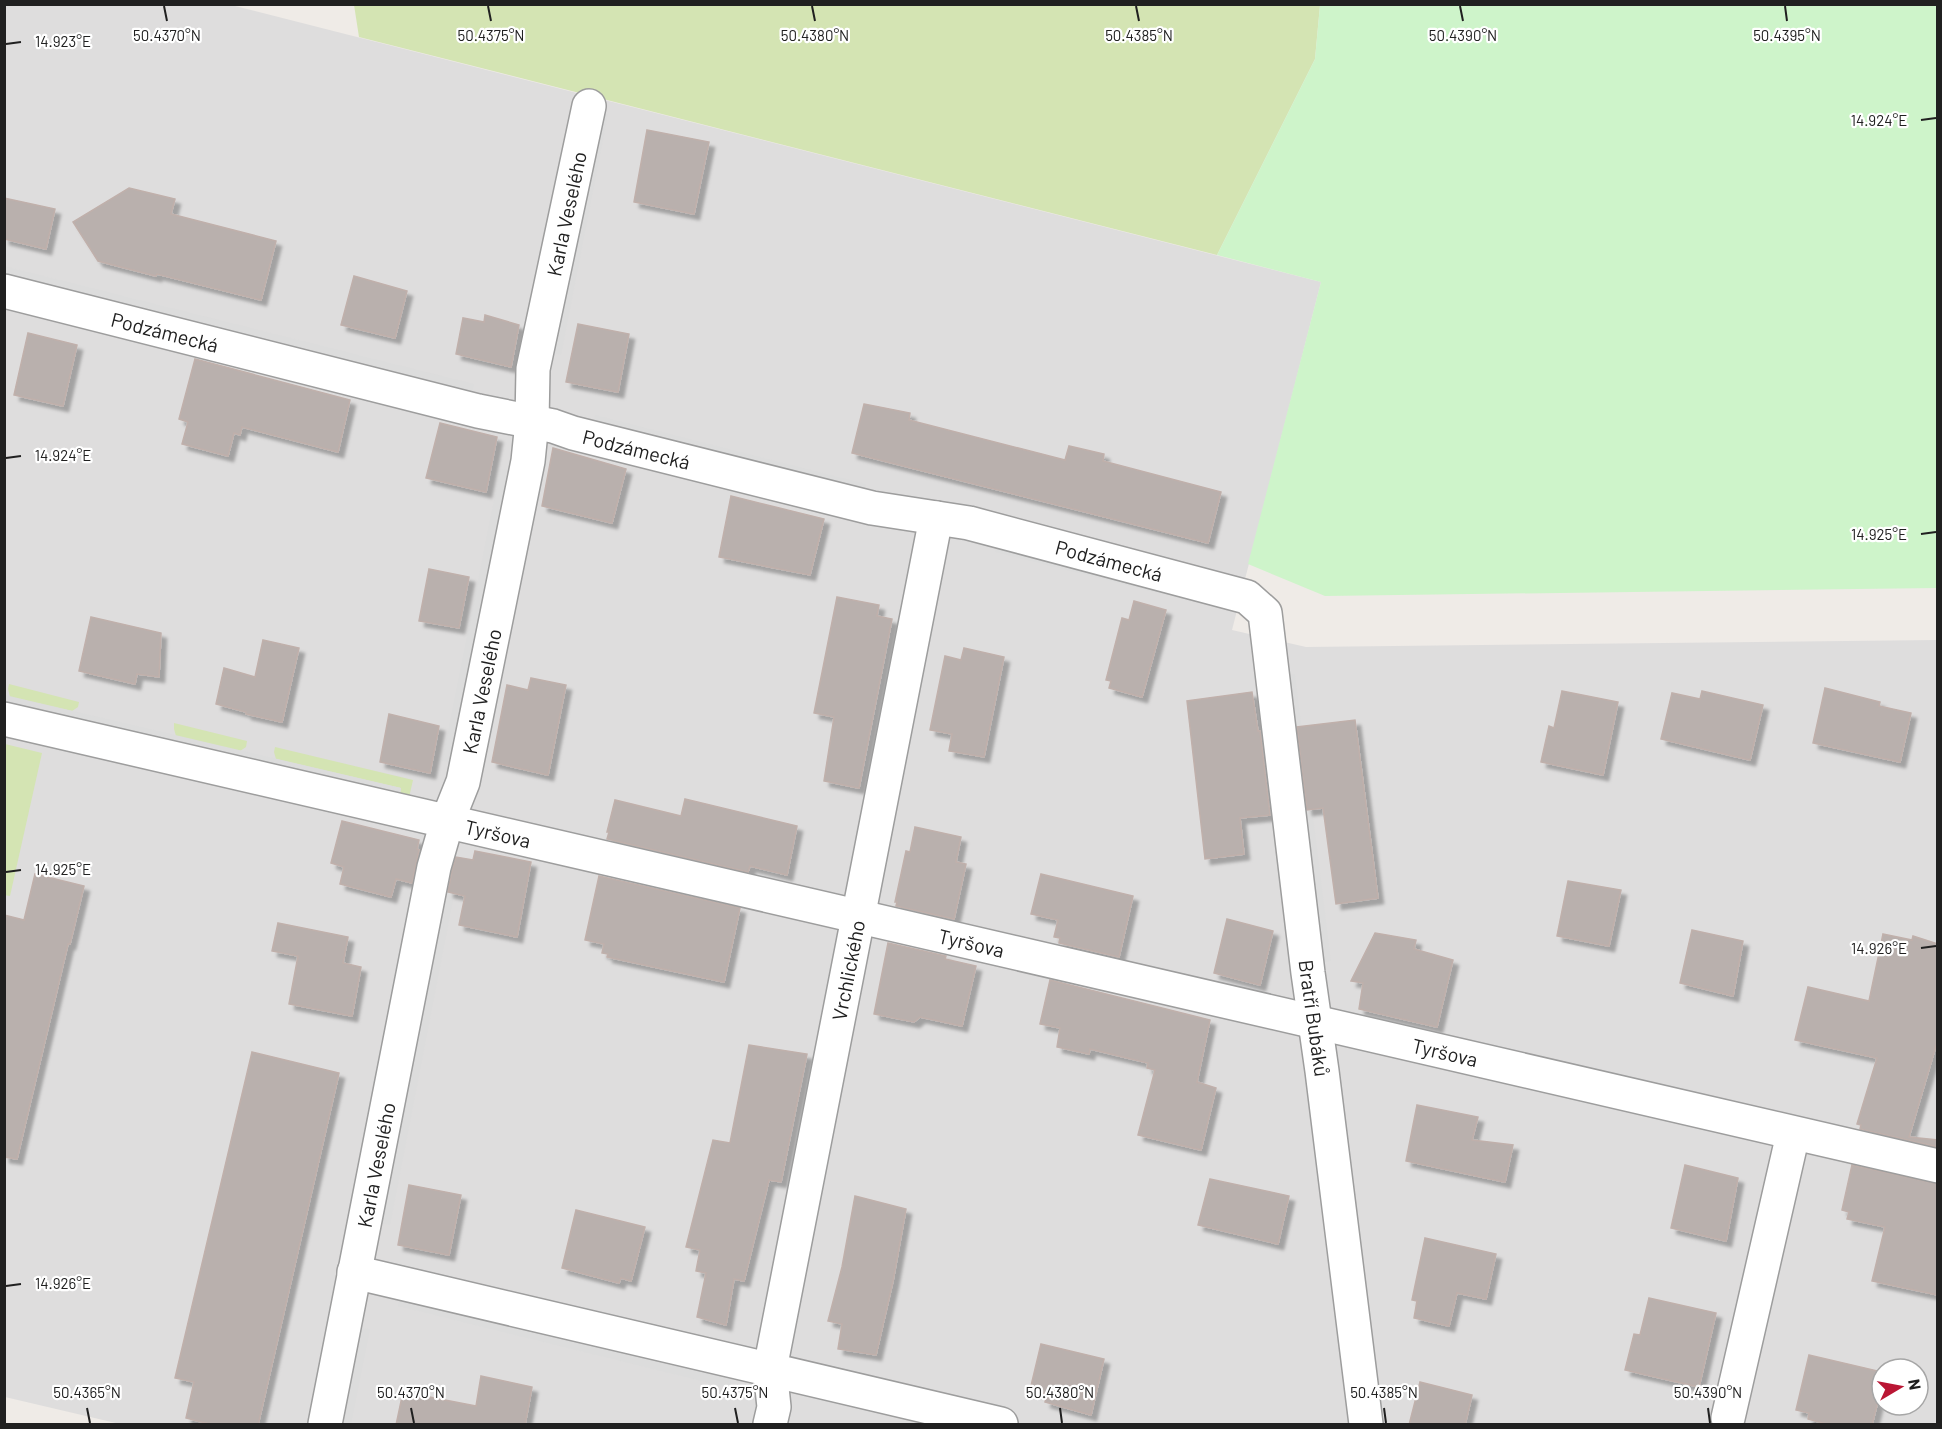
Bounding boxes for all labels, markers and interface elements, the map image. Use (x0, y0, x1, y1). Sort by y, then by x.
text: 50.4370°N (133, 26, 201, 44)
text: 50.4375°N (457, 26, 525, 44)
text: 50.4380°N (781, 26, 849, 44)
text: 50.4385°N (1105, 26, 1173, 44)
text: 50.4390°N (1429, 26, 1497, 44)
text: 50.4395°N (1753, 26, 1821, 44)
text: 14.923°E (35, 32, 91, 50)
text: 14.924°E (1851, 111, 1907, 129)
street label: Karla Veselého (541, 149, 591, 278)
street label: Podzámecká (109, 307, 221, 357)
street label: Podzámecká (580, 424, 693, 474)
text: 14.924°E (35, 446, 91, 464)
text: 14.925°E (1851, 525, 1907, 543)
street label: Podzámecká (1053, 535, 1165, 586)
street label: Karla Veselého (457, 627, 506, 756)
street label: Tyršova (463, 814, 533, 852)
text: 14.925°E (35, 860, 91, 878)
street label: Vrchlického (826, 918, 869, 1023)
street label: Tyršova (936, 923, 1007, 962)
text: 14.926°E (1851, 939, 1907, 957)
street label: Bratří Bubáků (1295, 958, 1335, 1078)
street label: Tyršova (1410, 1033, 1480, 1071)
street label: Karla Veselého (352, 1100, 400, 1230)
text: 14.926°E (35, 1274, 91, 1292)
north arrow (1870, 1357, 1930, 1417)
text: N (1905, 1377, 1926, 1391)
text: 50.4365°N (53, 1383, 121, 1401)
text: 50.4370°N (377, 1383, 445, 1401)
text: 50.4375°N (701, 1383, 769, 1401)
text: 50.4380°N (1026, 1383, 1094, 1401)
text: 50.4385°N (1350, 1383, 1418, 1401)
text: 50.4390°N (1674, 1383, 1742, 1401)

